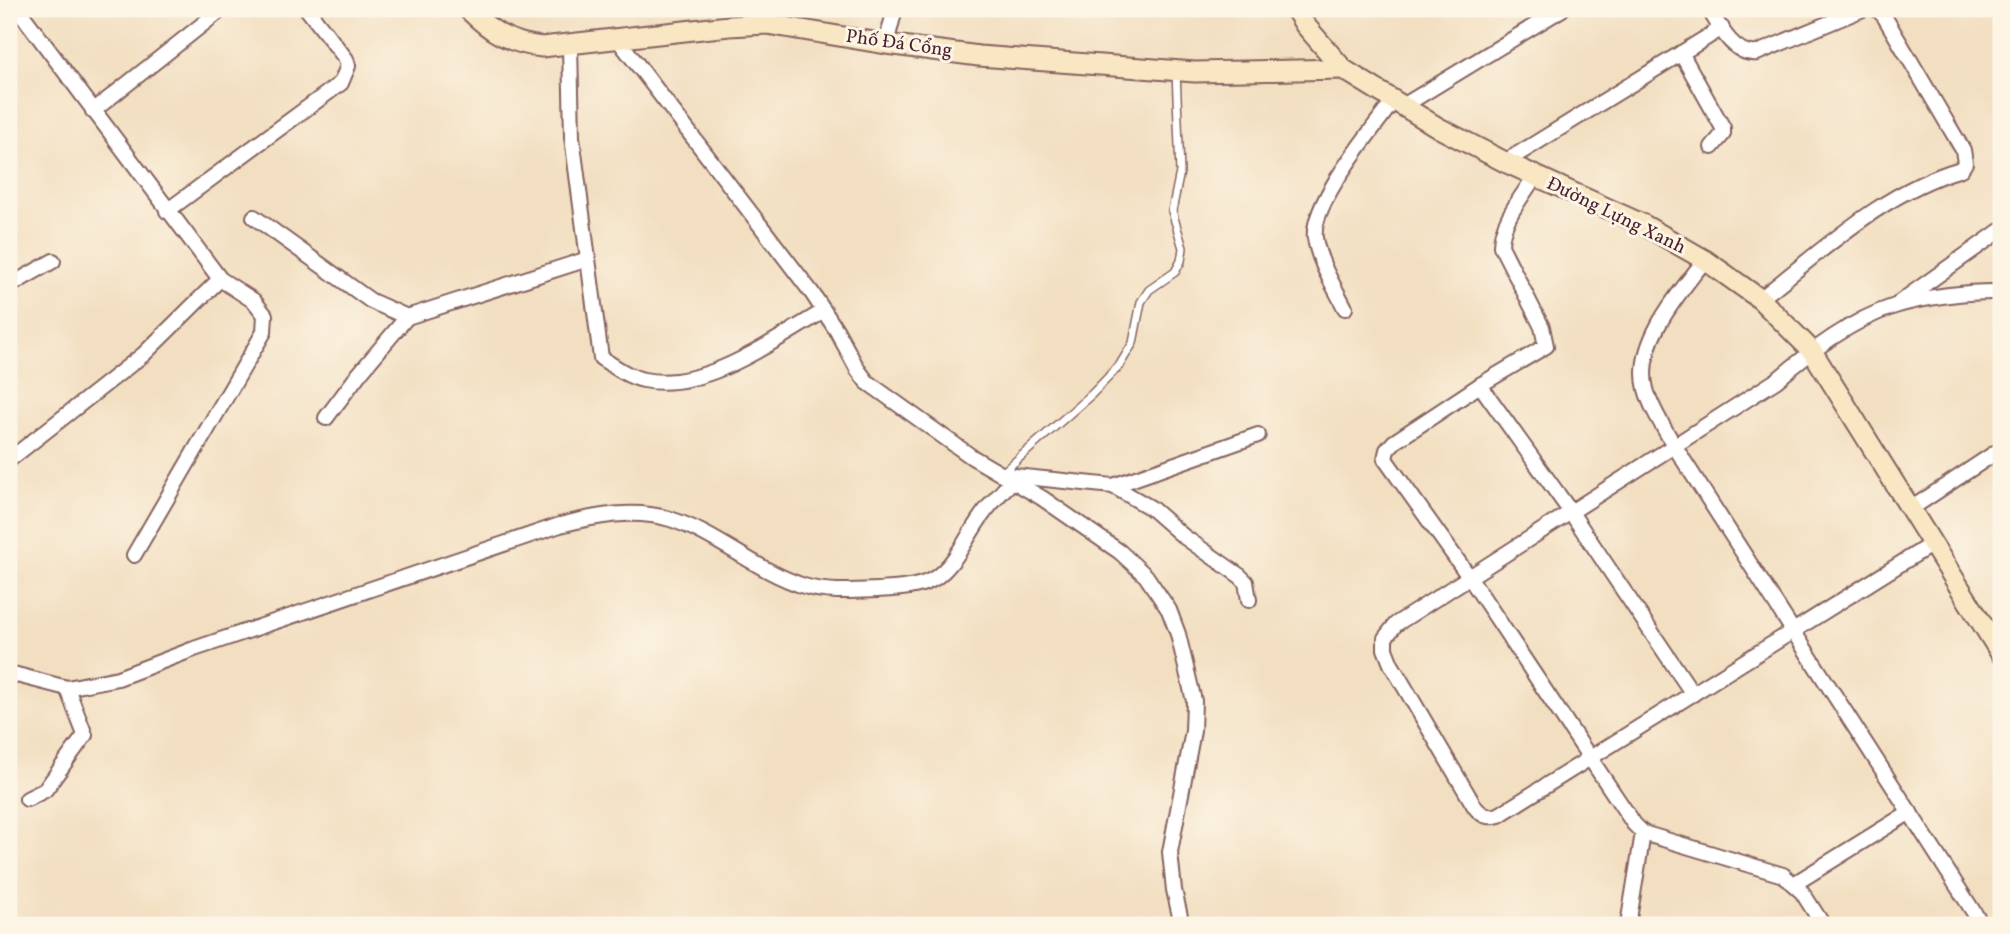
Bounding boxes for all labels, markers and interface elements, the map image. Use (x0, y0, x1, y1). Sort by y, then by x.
street label: Phố Đá Cổng (844, 24, 954, 64)
street label: Đường Lựng Xanh (1542, 171, 1690, 261)

